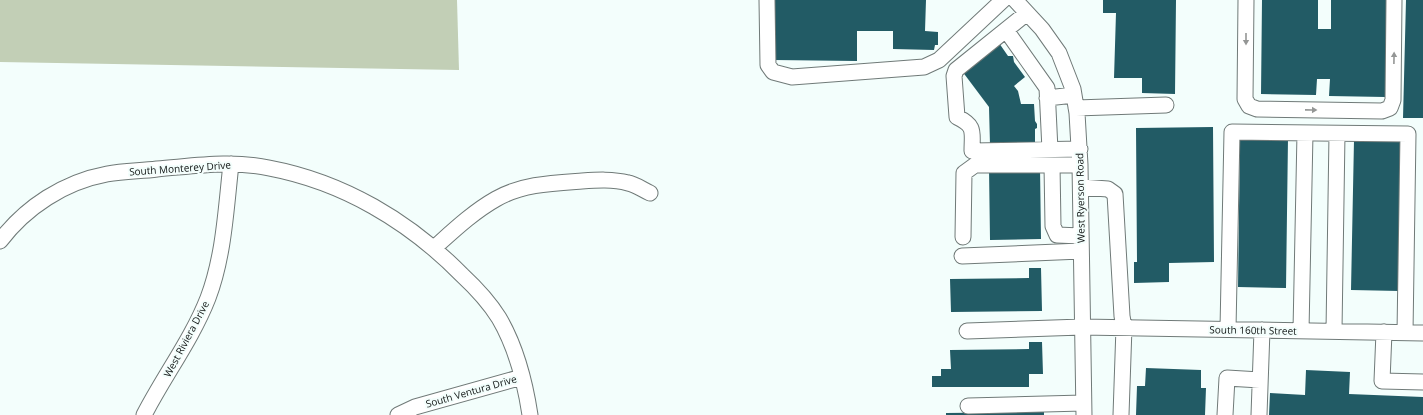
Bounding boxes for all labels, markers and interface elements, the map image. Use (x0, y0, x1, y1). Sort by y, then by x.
one-way arrow (1243, 33, 1249, 46)
one-way arrow (1390, 52, 1397, 64)
one-way arrow (1305, 106, 1317, 113)
street label: West Ryerson Road (1072, 153, 1088, 243)
street label: South Monterey Drive (129, 157, 232, 179)
street label: West Riviera Drive (160, 298, 212, 380)
street label: South 160th Street (1209, 322, 1297, 338)
street label: South Ventura Drive (424, 371, 518, 411)

